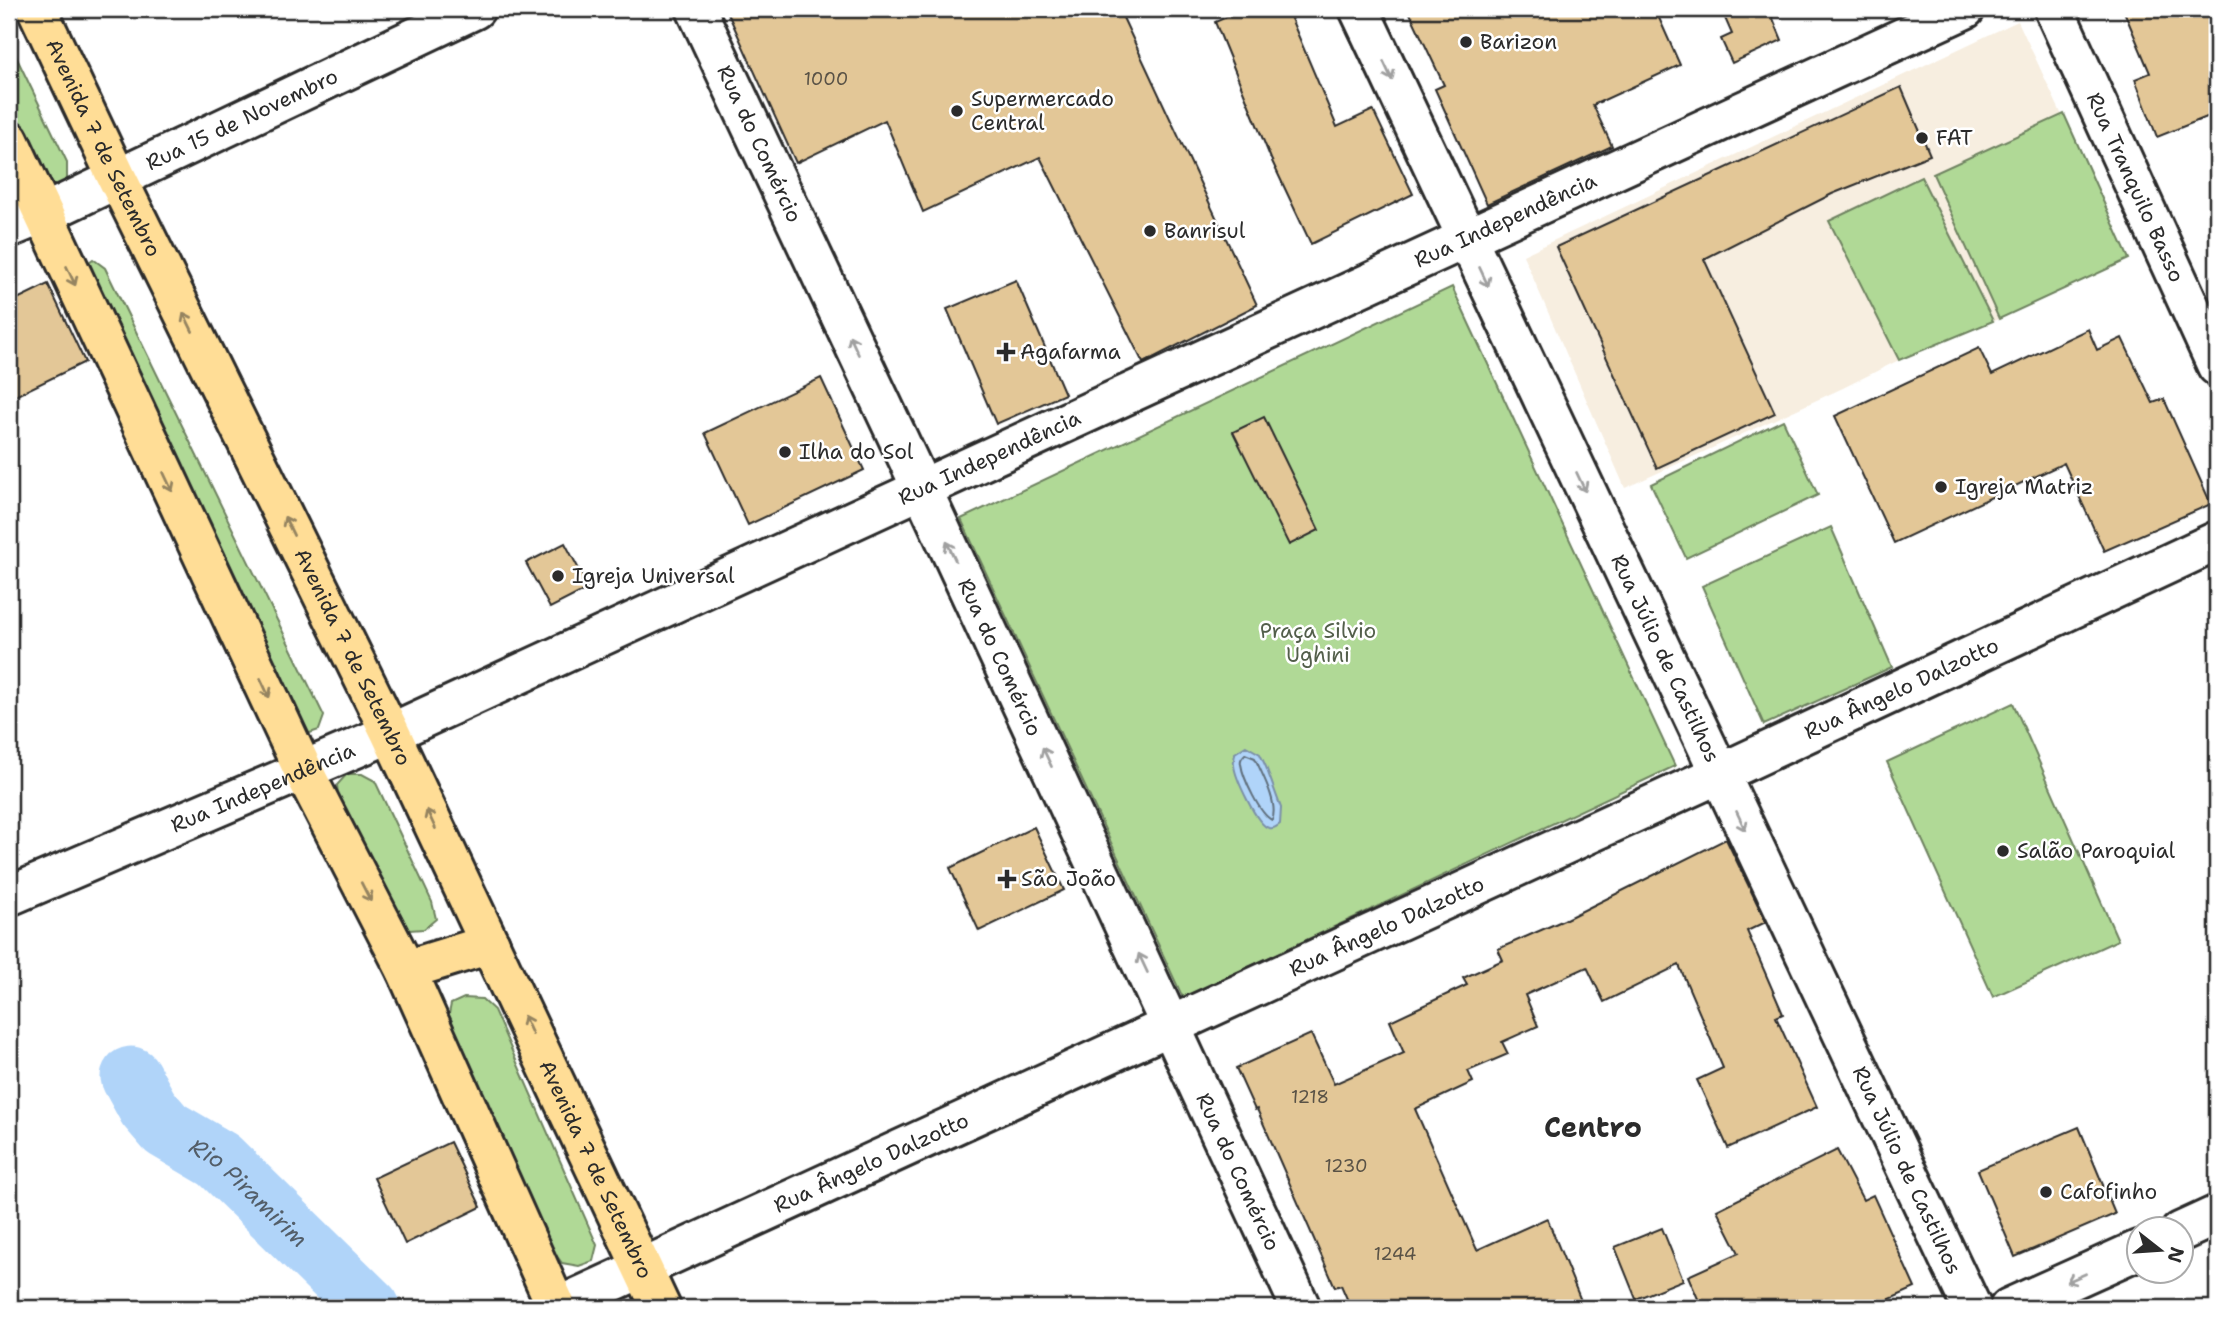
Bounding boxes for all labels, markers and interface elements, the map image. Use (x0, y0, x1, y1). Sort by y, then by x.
place label: Barizon (1480, 28, 1557, 56)
street label: Avenida 7 de Setembro (39, 34, 168, 262)
marker: Barizon (1458, 34, 1474, 50)
one-way arrow (1382, 60, 1395, 81)
street label: Rua do Comércio (710, 61, 808, 227)
street label: Rua 15 de Novembro (141, 62, 343, 177)
house number: 1000 (804, 67, 848, 91)
place label: Supermercado Central (971, 85, 1114, 137)
street label: Rua Tranquilo Basso (2080, 88, 2191, 287)
marker: Supermercado Central (949, 103, 965, 119)
place label: FAT (1936, 124, 1973, 152)
marker: FAT (1914, 130, 1930, 146)
street label: Rua Independência (1410, 166, 1601, 274)
place label: Banrisul (1164, 217, 1246, 245)
marker: Banrisul (1142, 223, 1158, 239)
one-way arrow (65, 265, 79, 286)
one-way arrow (1478, 265, 1491, 287)
one-way arrow (181, 312, 194, 333)
one-way arrow (847, 335, 860, 356)
place label: Agafarma (1020, 338, 1121, 366)
marker: Agafarma (998, 344, 1014, 360)
street label: Rua Independência (894, 404, 1085, 512)
place label: Ilha do Sol (799, 438, 914, 466)
marker: Ilha do Sol (777, 444, 793, 460)
one-way arrow (162, 471, 175, 492)
one-way arrow (1575, 471, 1588, 492)
place label: Igreja Matriz (1955, 473, 2093, 501)
marker: Igreja Matriz (1933, 479, 1949, 495)
one-way arrow (281, 516, 295, 537)
one-way arrow (944, 540, 957, 562)
street label: Avenida 7 de Setembro (288, 544, 418, 770)
street label: Rua Júlio de Castilhos (1604, 550, 1727, 767)
place label: Igreja Universal (572, 562, 735, 590)
marker: Igreja Universal (550, 568, 566, 584)
street label: Rua do Comércio (951, 574, 1048, 741)
park label: Praça Silvio Ughini (1260, 617, 1376, 669)
street label: Rua Ângelo Dalzotto (1800, 631, 2003, 746)
one-way arrow (258, 677, 272, 698)
street label: Rua Independência (166, 736, 359, 839)
one-way arrow (1040, 747, 1053, 768)
one-way arrow (424, 808, 437, 830)
one-way arrow (1735, 810, 1748, 831)
place label: Salão Paroquial (2017, 837, 2176, 865)
marker: Salão Paroquial (1995, 843, 2011, 859)
place label: São João (1021, 865, 1116, 893)
street label: Rua Ângelo Dalzotto (1285, 870, 1489, 983)
marker: São João (999, 871, 1015, 887)
one-way arrow (359, 881, 373, 901)
one-way arrow (1136, 953, 1149, 974)
one-way arrow (520, 1014, 533, 1035)
street label: Avenida 7 de Setembro (532, 1056, 659, 1283)
street label: Rua Júlio de Castilhos (1846, 1062, 1968, 1279)
house number: 1218 (1291, 1085, 1329, 1109)
street label: Rua do Comércio (1189, 1089, 1287, 1255)
street label: Rua Ângelo Dalzotto (769, 1106, 973, 1220)
district label: Centro (1544, 1108, 1642, 1146)
water label: Rio Piramirim (184, 1131, 314, 1254)
house number: 1230 (1324, 1154, 1368, 1178)
place label: Cafofinho (2060, 1178, 2157, 1206)
marker: Cafofinho (2038, 1184, 2054, 1200)
north arrow (2124, 1216, 2194, 1286)
house number: 1244 (1374, 1242, 1416, 1266)
text: N (2162, 1244, 2190, 1266)
one-way arrow (2066, 1272, 2087, 1285)

